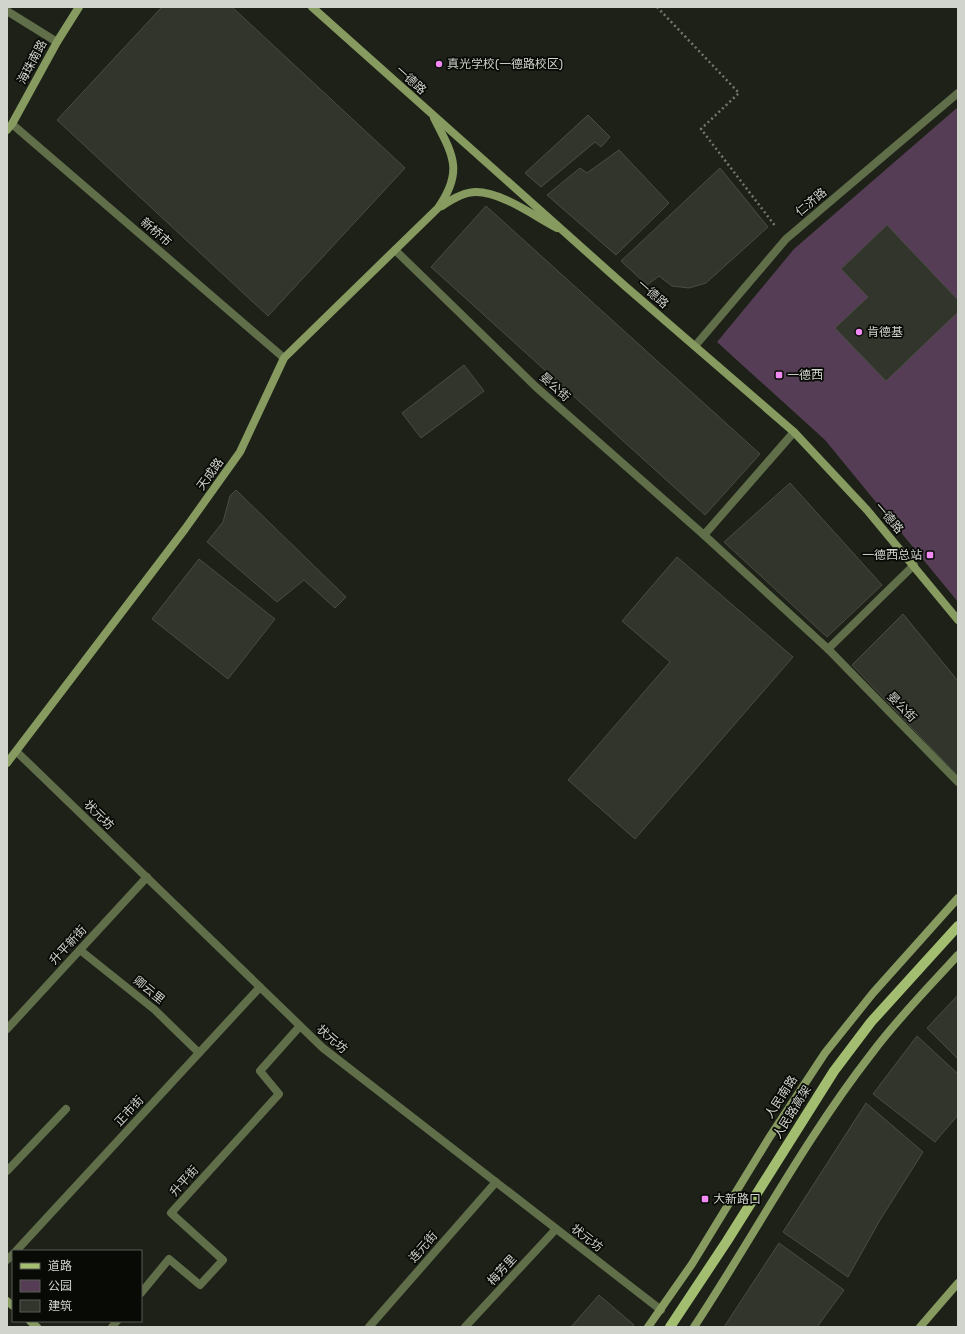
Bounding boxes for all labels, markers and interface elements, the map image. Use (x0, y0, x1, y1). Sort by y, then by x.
street label: 海珠南路 (15, 38, 49, 86)
place label: 真光学校(一德路校区) (447, 57, 563, 71)
marker: 真光学校(一德路校区) (434, 59, 444, 69)
street label: 一德路 (393, 63, 429, 97)
street label: 仁济路 (793, 185, 829, 219)
street label: 新桥市 (138, 215, 174, 249)
street label: 一德路 (635, 277, 671, 311)
place label: 肯德基 (867, 325, 903, 339)
marker: 肯德基 (854, 327, 864, 337)
place label: 一德西 (787, 368, 823, 382)
street label: 晏公街 (537, 370, 573, 404)
marker: 一德西 (774, 370, 784, 380)
street label: 天成路 (194, 455, 226, 493)
street label: 一德路 (872, 500, 906, 536)
place label: 一德西总站 (862, 548, 922, 562)
marker: 一德西总站 (925, 550, 935, 560)
street label: 晏公街 (884, 689, 920, 725)
street label: 状元坊 (81, 797, 117, 833)
street label: 升平新街 (47, 923, 89, 967)
street label: 卿云里 (131, 973, 167, 1007)
street label: 状元坊 (314, 1022, 350, 1056)
street label: 人民南路 (762, 1073, 800, 1121)
street label: 人民路高架 (770, 1083, 814, 1141)
street label: 正市街 (112, 1093, 146, 1129)
street label: 升平街 (167, 1163, 201, 1199)
place label: 大新路口 (713, 1192, 761, 1206)
marker: 大新路口 (700, 1194, 710, 1204)
street label: 状元坊 (569, 1221, 605, 1255)
street label: 连元街 (406, 1229, 440, 1265)
legend (12, 1250, 142, 1322)
street label: 梅芳里 (485, 1252, 519, 1288)
text: 道路 (48, 1259, 72, 1273)
text: 公园 (48, 1279, 72, 1293)
text: 建筑 (48, 1299, 72, 1313)

